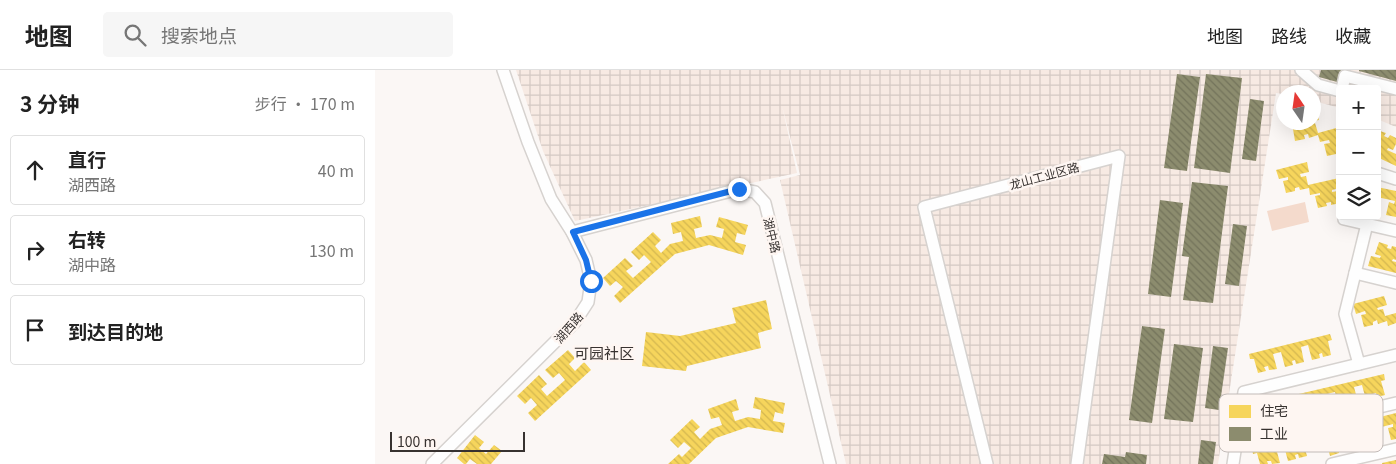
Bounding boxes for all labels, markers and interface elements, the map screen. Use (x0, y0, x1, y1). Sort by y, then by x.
search box (103, 12, 453, 57)
text: 地图 (25, 17, 73, 52)
icon: search (121, 21, 149, 49)
text: 搜索地点 (161, 21, 237, 48)
text: 地图 (1207, 22, 1243, 48)
text: 路线 (1271, 22, 1307, 48)
text: 收藏 (1335, 22, 1371, 48)
north arrow (1276, 85, 1321, 130)
map controls (1336, 85, 1381, 220)
button: + (1336, 85, 1381, 130)
text: 3 分钟 (20, 88, 79, 118)
text: 步行 · 170 m (255, 91, 355, 115)
button: − (1336, 130, 1381, 175)
text: 直行 (68, 145, 106, 172)
icon: ahead (21, 156, 49, 184)
street label: 龙山工业区路 (1007, 157, 1081, 193)
text: 40 m (318, 158, 354, 182)
text: 湖西路 (68, 172, 116, 196)
button: layers (1336, 175, 1381, 220)
route end (728, 178, 751, 201)
street label: 湖中路 (760, 215, 786, 255)
text: 右转 (68, 225, 106, 252)
icon: right (21, 236, 49, 264)
text: 130 m (309, 238, 354, 262)
text: 湖中路 (68, 252, 116, 276)
route start (580, 270, 603, 293)
street label: 湖西路 (550, 308, 586, 346)
icon: arrive (21, 316, 49, 344)
text: 到达目的地 (68, 317, 163, 344)
district label: 可园社区 (574, 342, 634, 363)
legend (1219, 394, 1383, 452)
text: 住宅 (1260, 400, 1288, 420)
text: 工业 (1260, 423, 1288, 443)
scale bar (390, 429, 525, 452)
text: 100 m (397, 431, 436, 451)

